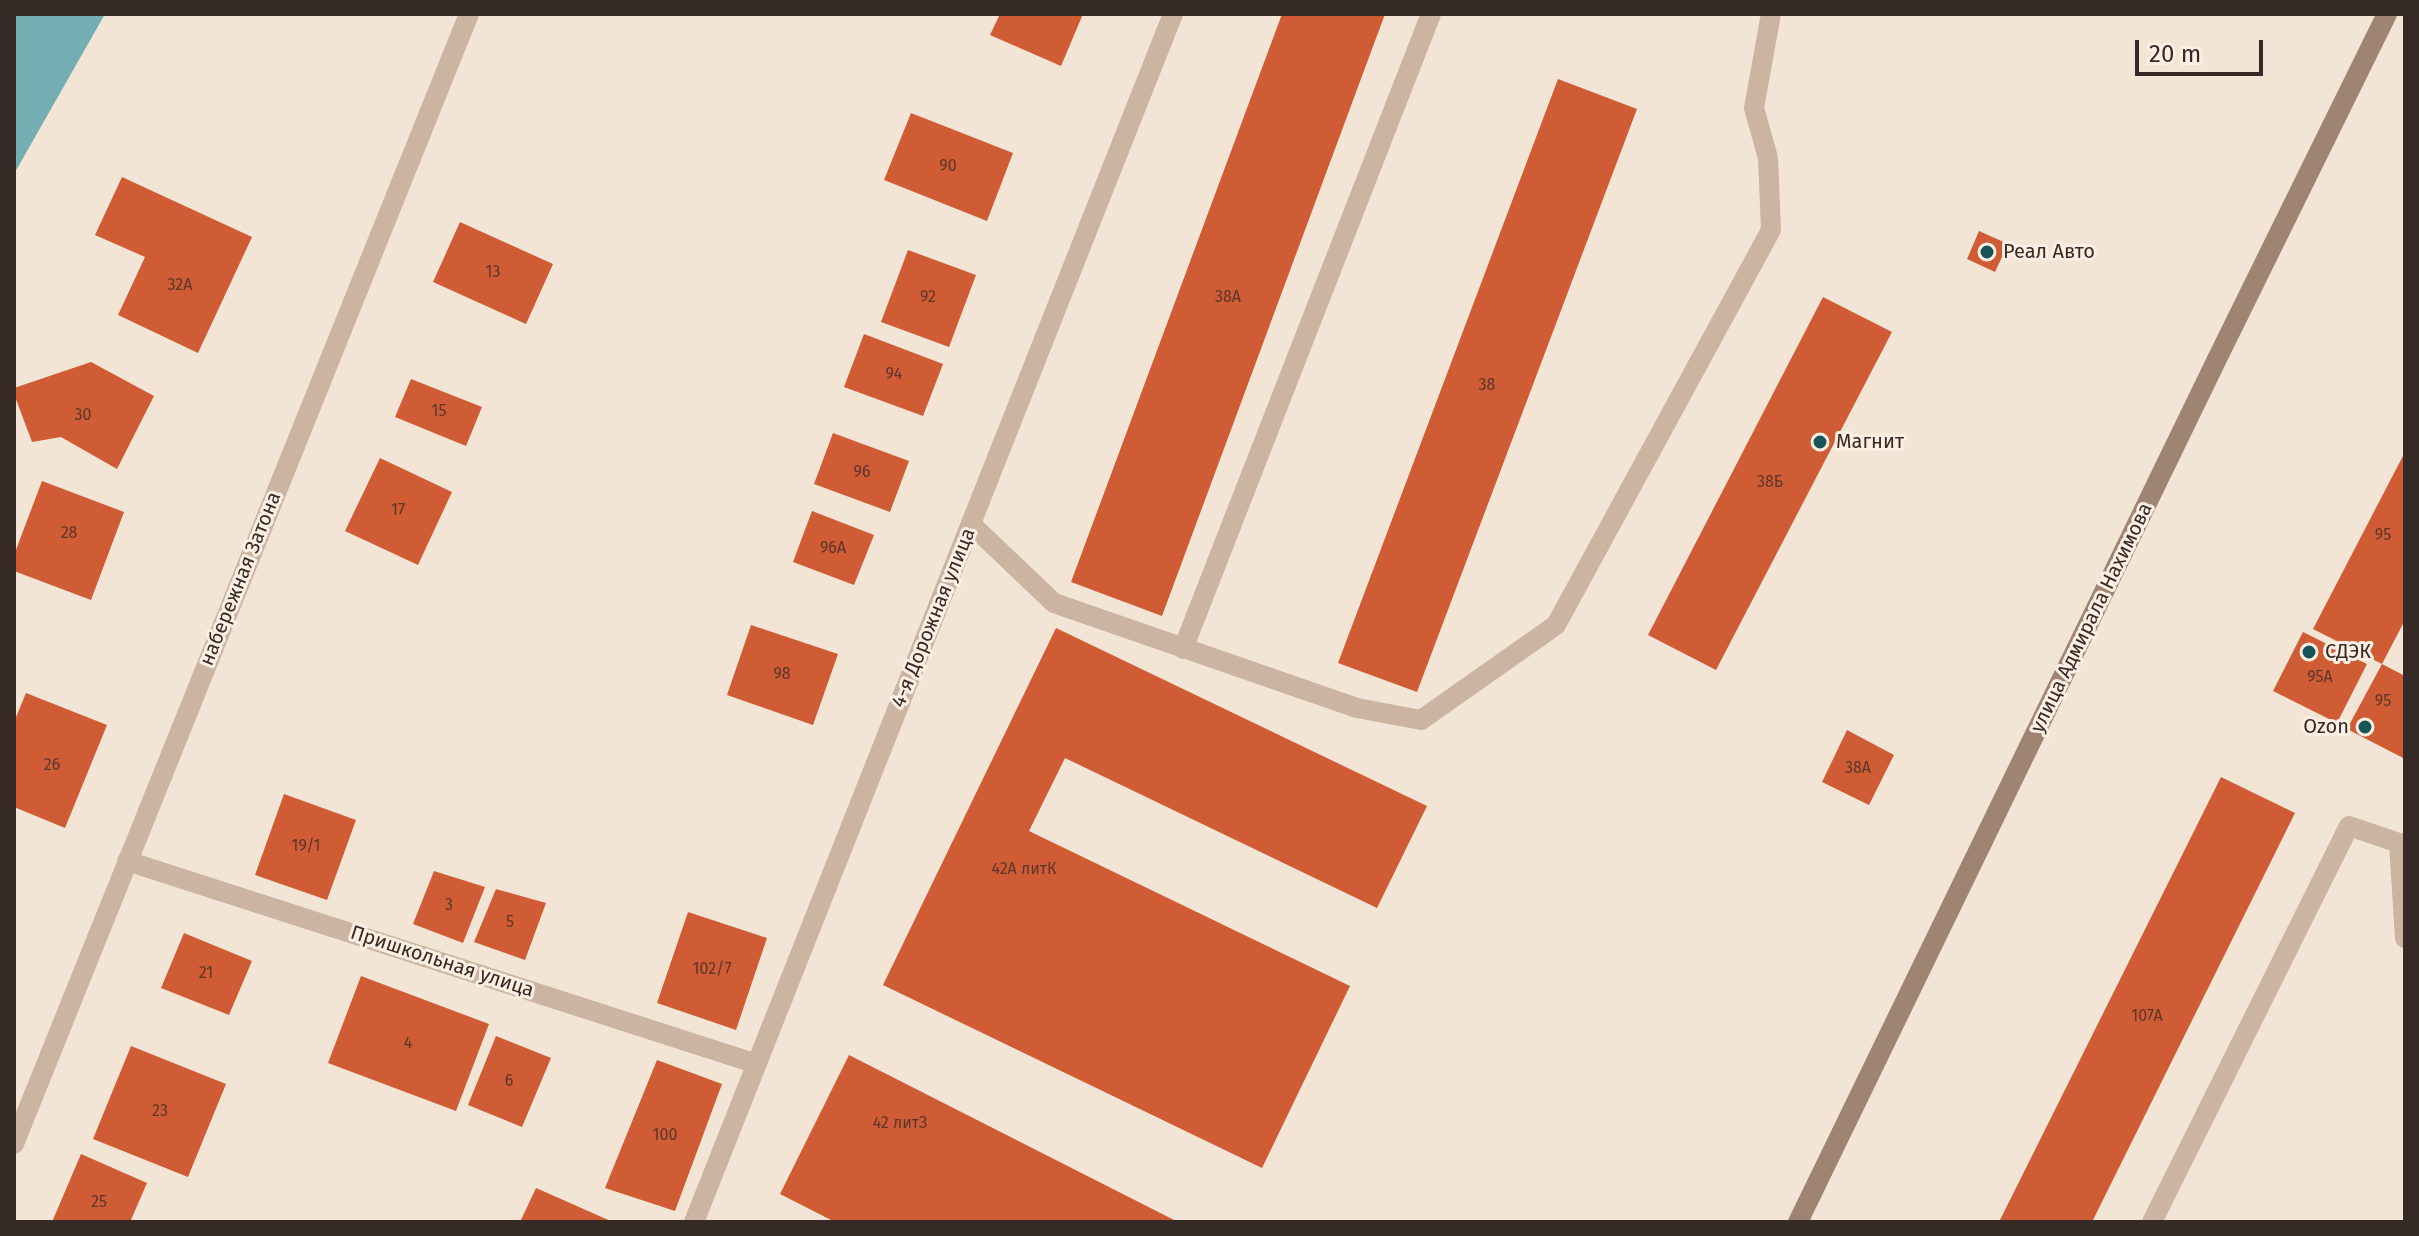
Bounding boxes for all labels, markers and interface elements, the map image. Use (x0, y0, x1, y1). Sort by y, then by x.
scale bar (2139, 24, 2267, 74)
text: 20 m (2149, 40, 2201, 68)
house number: 90 (939, 157, 957, 177)
place label: Реал Авто (2003, 240, 2095, 264)
marker: Реал Авто (1978, 243, 1996, 261)
house number: 13 (486, 263, 500, 283)
house number: 32А (168, 276, 192, 296)
house number: 92 (920, 288, 936, 308)
house number: 38А (1215, 288, 1241, 308)
house number: 94 (886, 365, 902, 385)
house number: 38 (1479, 376, 1495, 396)
house number: 15 (432, 402, 446, 422)
house number: 30 (75, 406, 91, 426)
place label: Магнит (1836, 430, 1904, 454)
marker: Магнит (1811, 433, 1829, 451)
house number: 96 (854, 463, 870, 483)
house number: 38Б (1757, 473, 1783, 493)
street label: набережная Затона (195, 489, 287, 669)
street label: улица Адмирала Нахимова (2026, 499, 2158, 737)
house number: 17 (391, 501, 405, 521)
house number: 28 (61, 524, 77, 544)
street label: 4-я Дорожная улица (887, 525, 981, 711)
house number: 95 (2375, 526, 2391, 546)
house number: 96А (820, 539, 846, 559)
place label: СДЭК (2325, 640, 2371, 664)
marker: СДЭК (2300, 643, 2318, 661)
house number: 98 (773, 665, 791, 685)
house number: 95А (2307, 668, 2333, 688)
house number: 95 (2375, 692, 2391, 712)
place label: Ozon (2303, 715, 2349, 739)
marker: Ozon (2356, 718, 2374, 736)
house number: 26 (44, 756, 60, 776)
house number: 38А (1845, 759, 1871, 779)
house number: 19/1 (292, 837, 320, 857)
house number: 42А литК (992, 860, 1056, 880)
house number: 3 (445, 896, 453, 916)
house number: 5 (506, 913, 514, 933)
street label: Пришкольная улица (347, 921, 537, 1003)
house number: 102/7 (692, 960, 732, 980)
house number: 21 (199, 964, 213, 984)
house number: 107А (2131, 1007, 2163, 1027)
house number: 4 (404, 1034, 412, 1054)
house number: 6 (505, 1072, 513, 1092)
house number: 23 (152, 1102, 168, 1122)
house number: 42 литЗ (873, 1114, 927, 1134)
house number: 100 (653, 1126, 677, 1146)
house number: 25 (91, 1193, 107, 1213)

